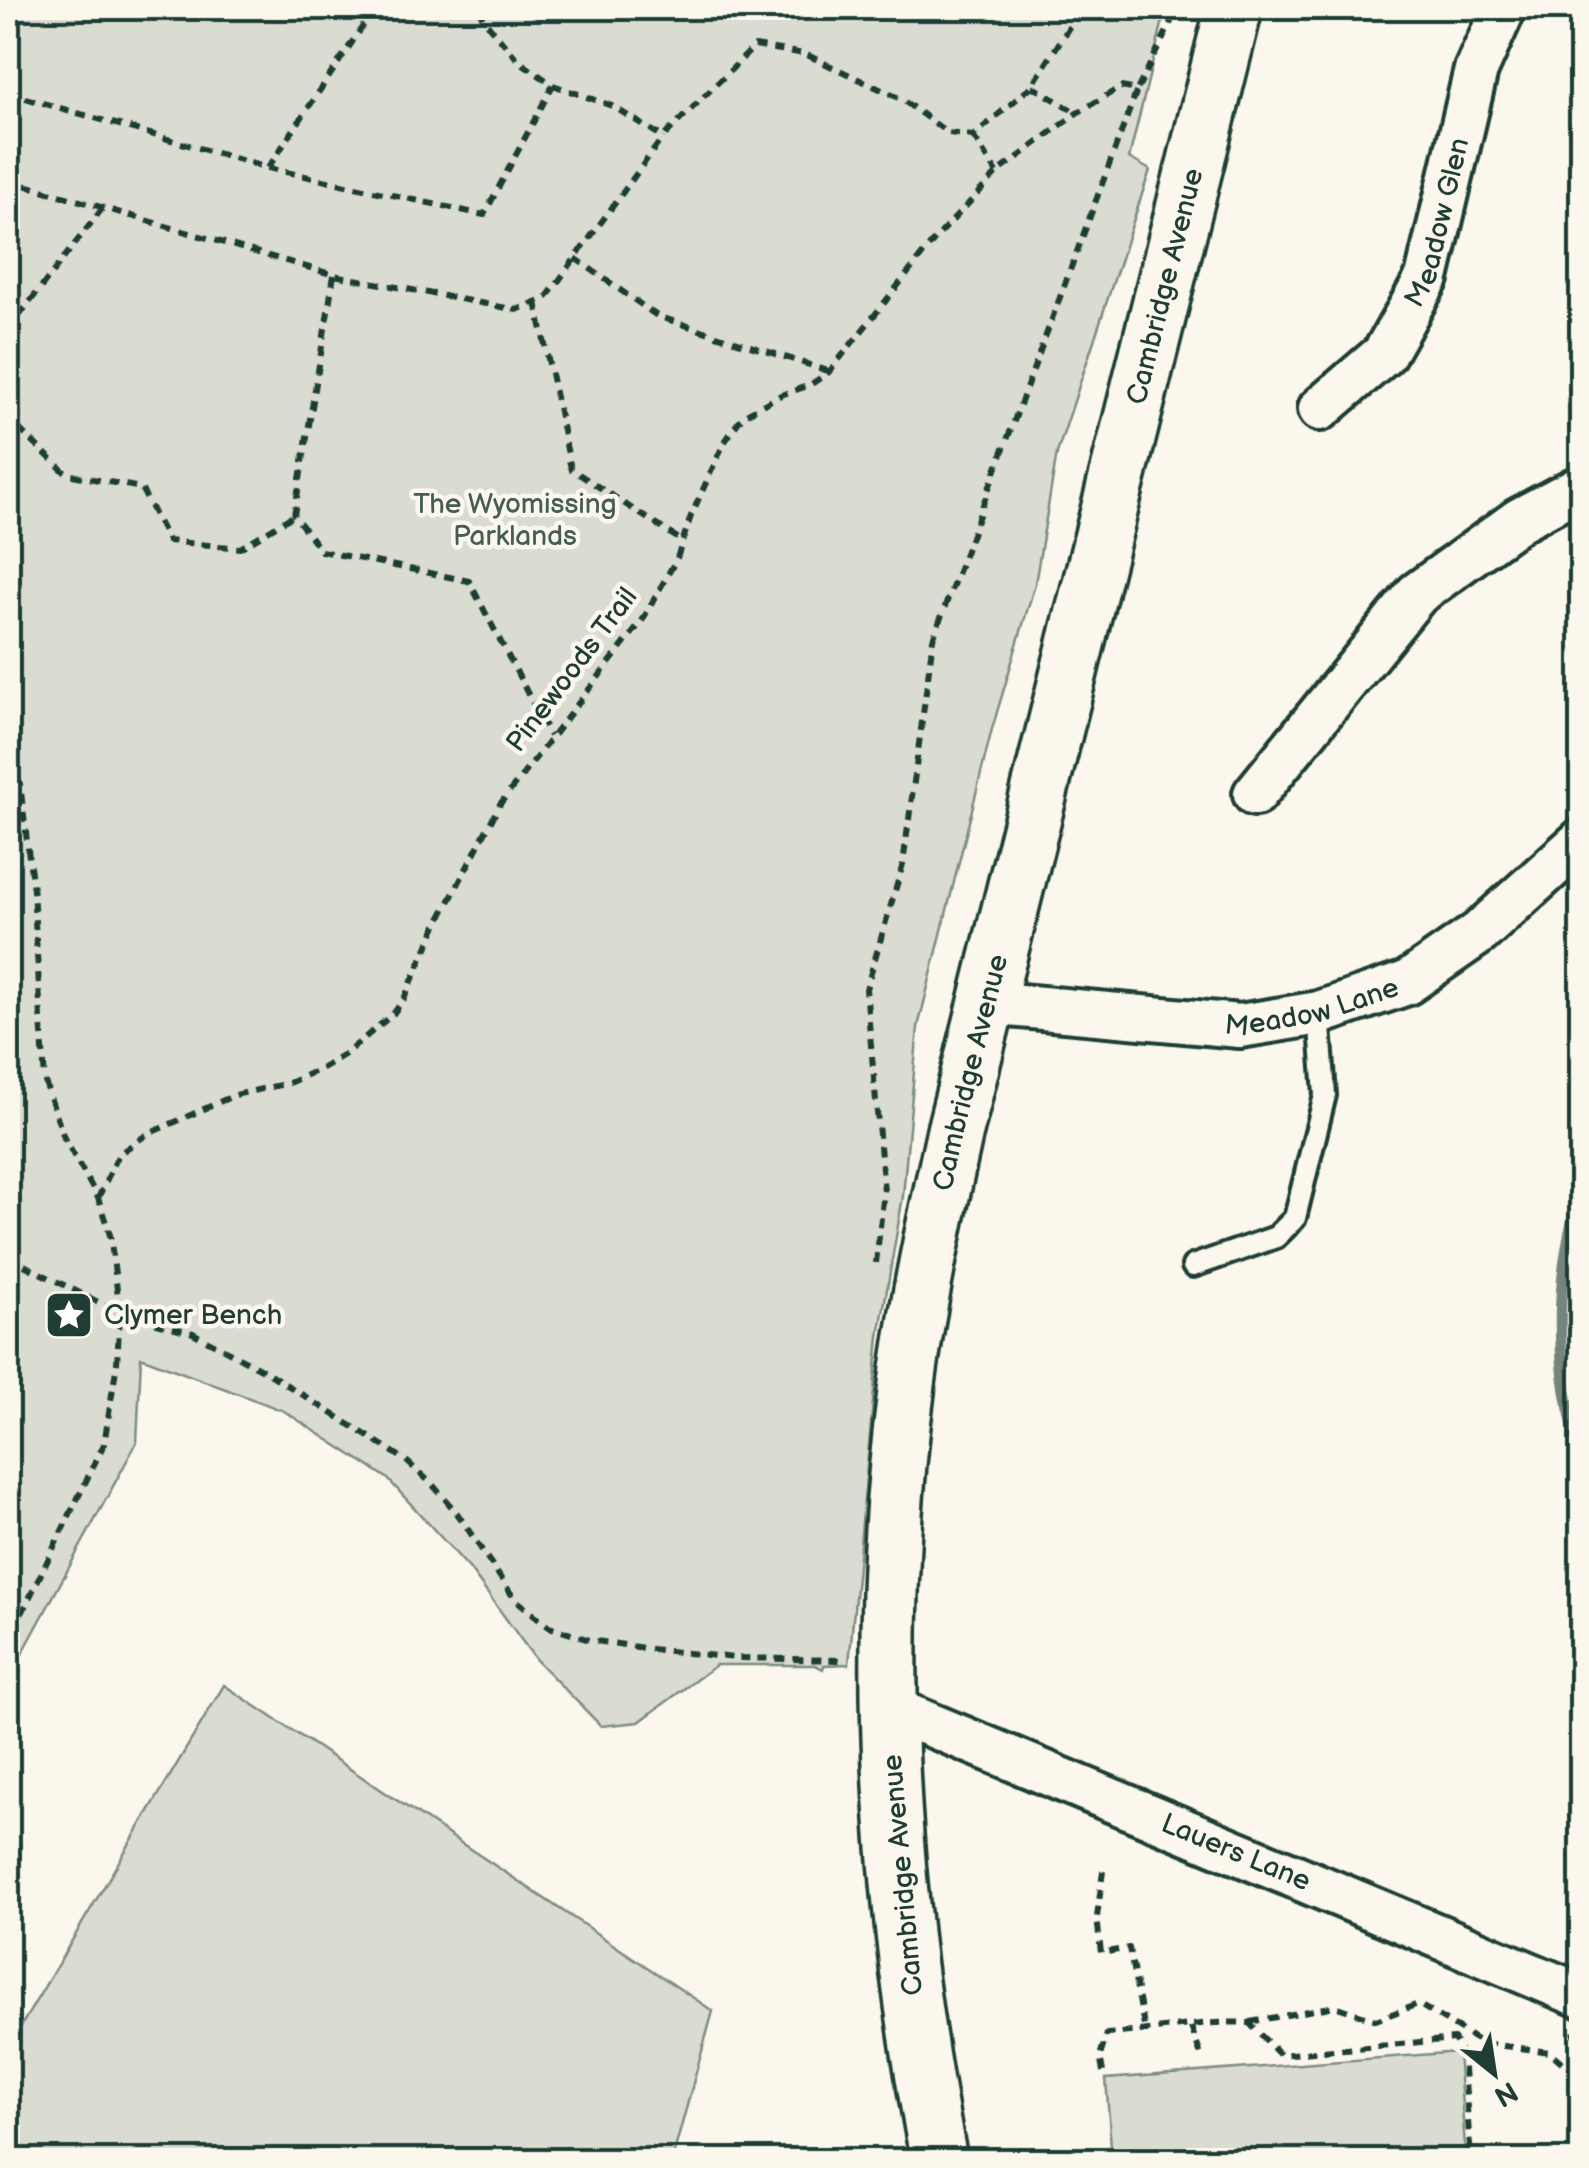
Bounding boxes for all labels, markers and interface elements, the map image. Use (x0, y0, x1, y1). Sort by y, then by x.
street label: Meadow Glen (1397, 135, 1476, 313)
street label: Cambridge Avenue (1120, 165, 1210, 408)
park label: The Wyomissing Parklands (413, 488, 617, 553)
street label: Pinewoods Trail (499, 581, 645, 759)
street label: Cambridge Avenue (926, 951, 1015, 1194)
street label: Meadow Lane (1223, 971, 1403, 1043)
place icon: Clymer Bench (43, 1289, 95, 1341)
place label: Clymer Bench (104, 1299, 282, 1332)
street label: Cambridge Avenue (876, 1753, 930, 1997)
street label: Lauers Lane (1157, 1806, 1316, 1898)
north arrow (1444, 2023, 1544, 2123)
text: N (1488, 2074, 1523, 2113)

